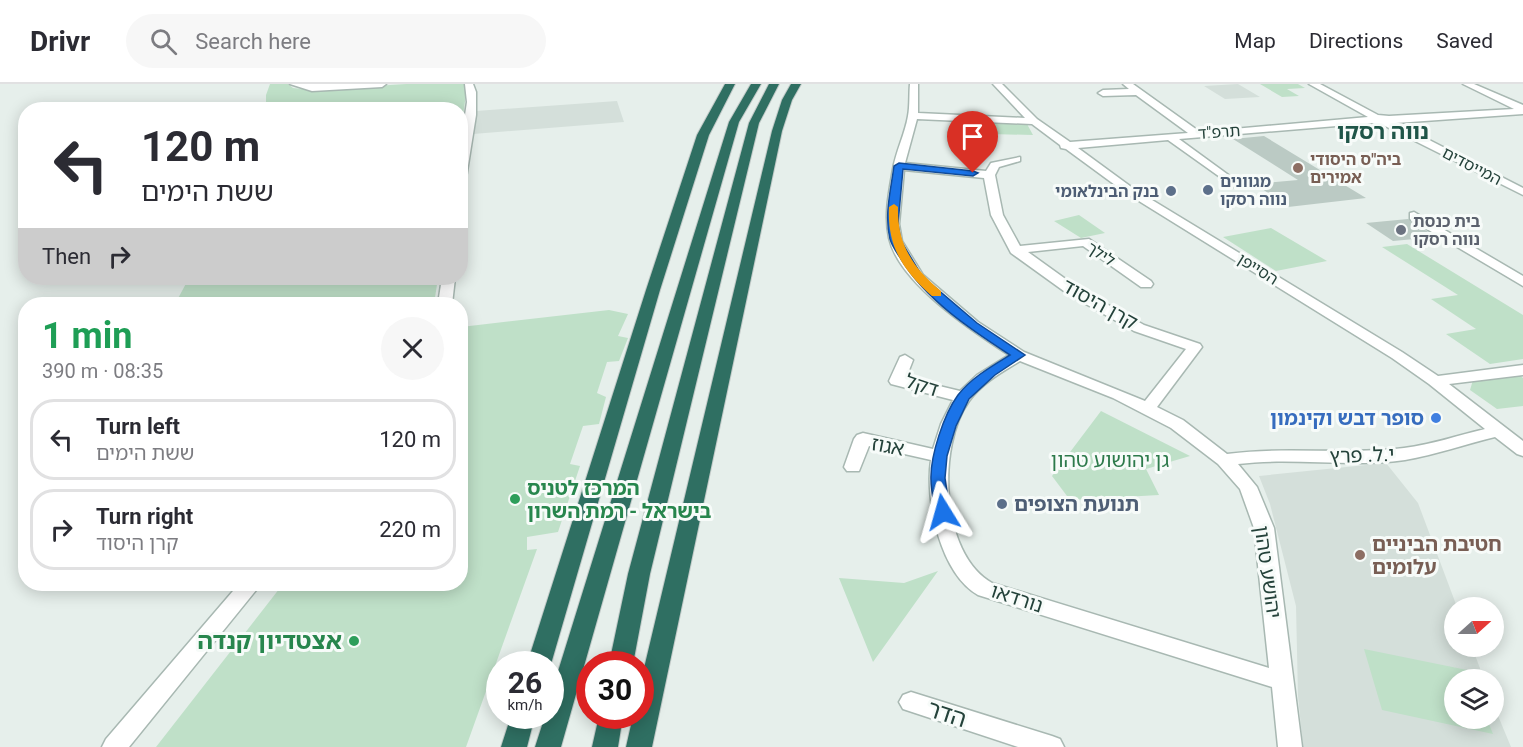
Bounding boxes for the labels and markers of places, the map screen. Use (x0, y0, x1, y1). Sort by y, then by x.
pin (947, 111, 998, 173)
place label: ביה"ס היסודי אמירים (1310, 150, 1402, 187)
marker: ביה"ס היסודי אמירים (1291, 161, 1305, 175)
place label: מגוונים נווה רסקו (1220, 172, 1287, 209)
place label: בנק הבינלאומי (1055, 182, 1159, 201)
marker: מגוונים נווה רסקו (1201, 183, 1215, 197)
marker: בנק הבינלאומי (1164, 184, 1178, 198)
place label: בית כנסת נווה רסקו (1413, 212, 1481, 249)
marker: בית כנסת נווה רסקו (1394, 223, 1408, 237)
place label: סופר דבש וקינמון (1270, 406, 1424, 430)
marker: סופר דבש וקינמון (1429, 411, 1443, 425)
place label: המרכז לטניס בישראל - רמת השרון (527, 476, 712, 523)
marker: המרכז לטניס בישראל - רמת השרון (508, 492, 522, 506)
place label: תנועת הצופים (1014, 492, 1139, 516)
marker: תנועת הצופים (995, 497, 1009, 511)
place label: חטיבת הביניים עלומים (1372, 532, 1502, 579)
marker: חטיבת הביניים עלומים (1353, 548, 1367, 562)
place label: אצטדיון קנדה (197, 627, 342, 655)
marker: אצטדיון קנדה (347, 634, 361, 648)

